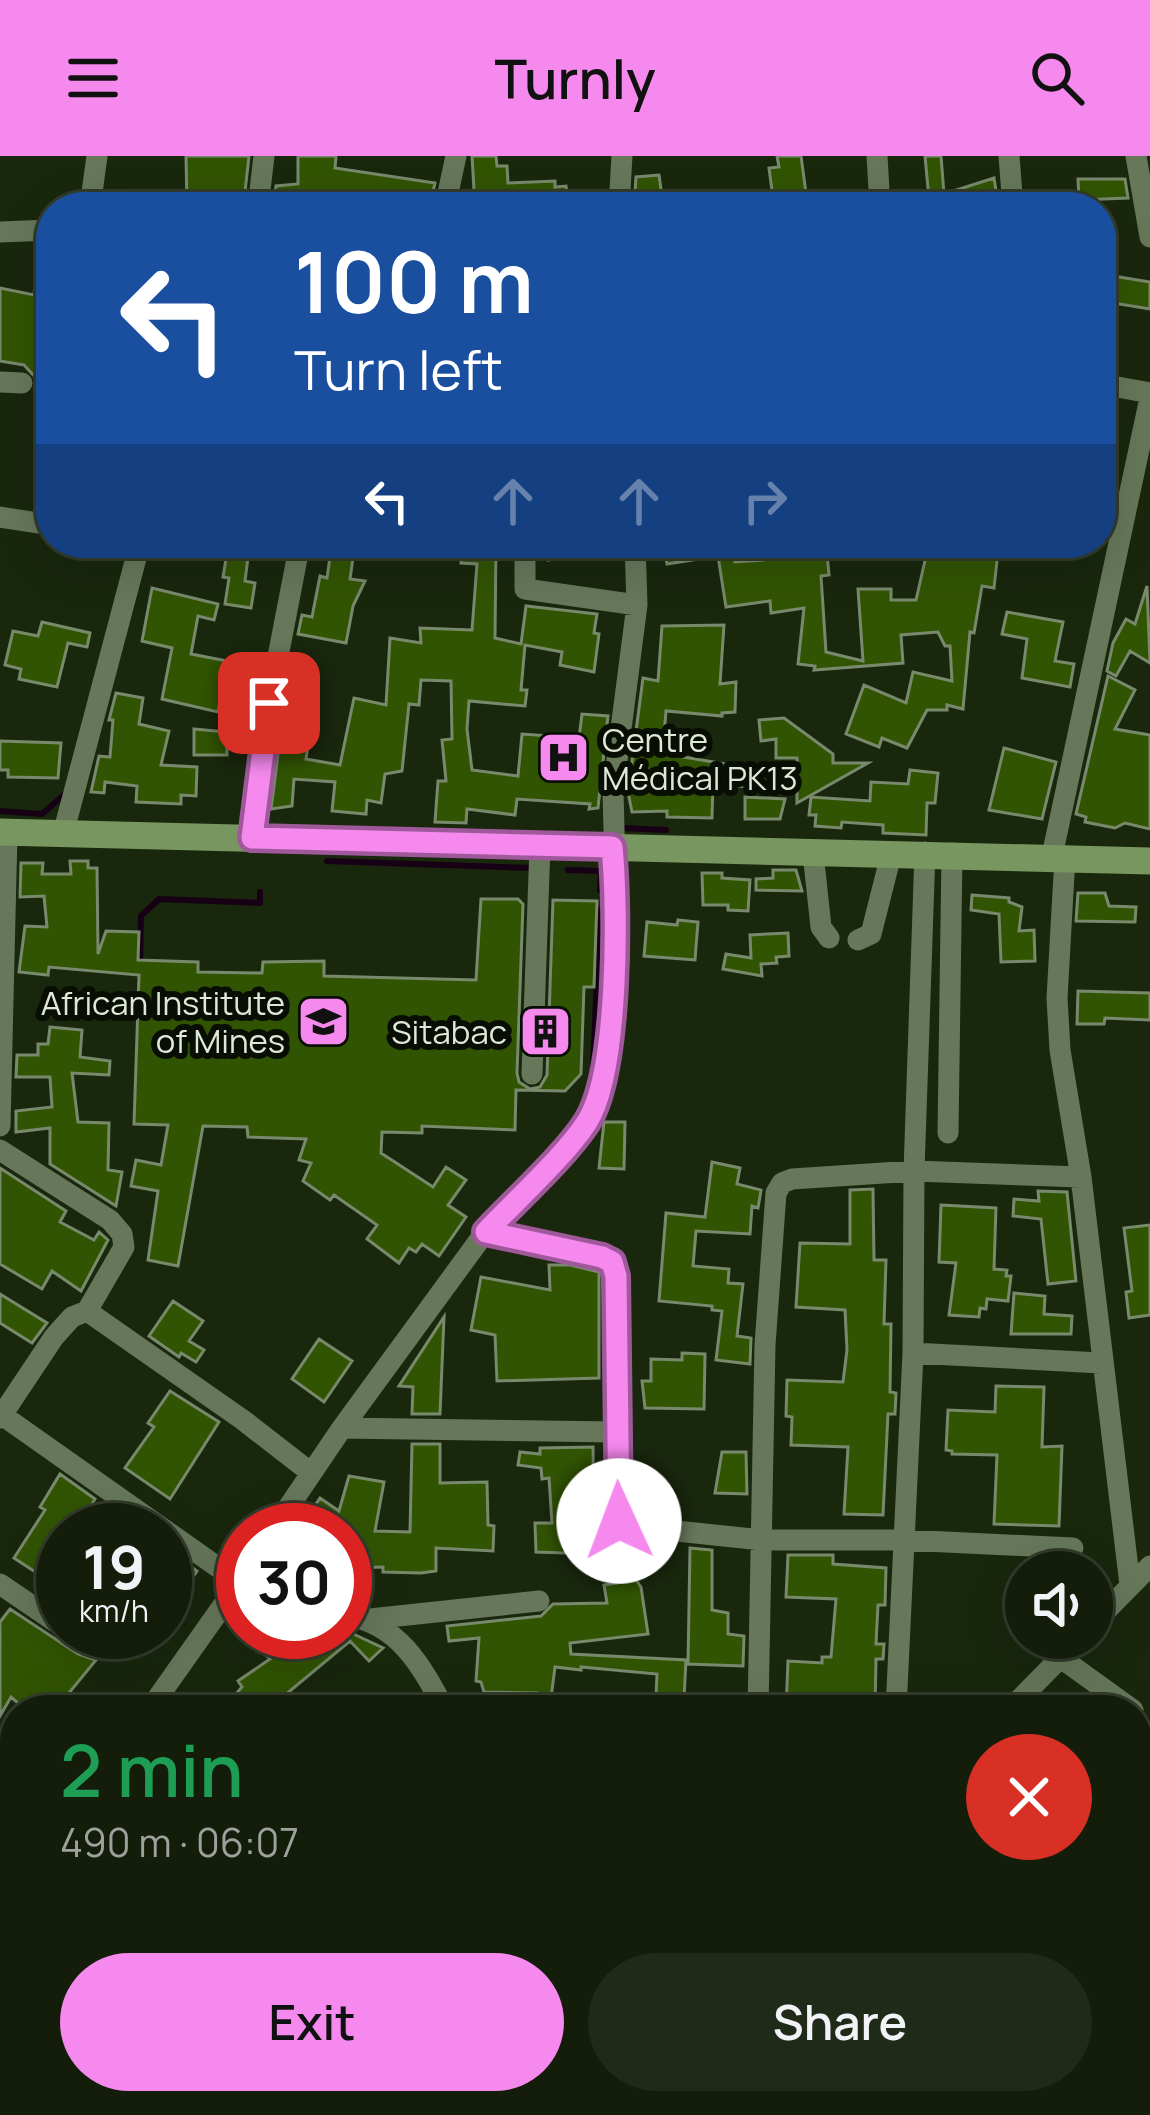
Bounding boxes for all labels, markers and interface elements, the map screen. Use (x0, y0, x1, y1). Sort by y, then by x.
text: Turnly (494, 41, 656, 115)
icon: menu (60, 45, 126, 111)
icon: search (1024, 45, 1090, 111)
text: 100 m (294, 223, 534, 338)
icon: left (96, 240, 252, 396)
text: Turn left (294, 332, 503, 406)
icon: left (354, 468, 420, 534)
icon: ahead (480, 468, 546, 534)
icon: ahead (606, 468, 672, 534)
icon: right (732, 468, 798, 534)
pin (218, 652, 320, 754)
icon: arrive (236, 670, 302, 736)
place label: Centre Médical PK13 (602, 717, 798, 800)
hospital icon: Centre Médical PK13 (535, 730, 591, 786)
place label: African Institute of Mines (41, 980, 285, 1063)
school or university icon: African Institute of Mines (296, 993, 352, 1049)
building icon: Sitabac (518, 1003, 574, 1059)
place label: Sitabac (391, 1009, 507, 1054)
position arrow (556, 1458, 682, 1584)
speed limit sign: 30 (216, 1503, 372, 1659)
text: 19 (82, 1525, 146, 1607)
map controls (1005, 1551, 1113, 1659)
button: sound (1005, 1551, 1113, 1659)
text: km/h (79, 1590, 149, 1631)
text: 2 min (60, 1720, 244, 1819)
button: close (966, 1734, 1092, 1860)
text: 490 m · 06:07 (60, 1815, 299, 1869)
button: Exit (60, 1953, 564, 2091)
button: Share (588, 1953, 1092, 2091)

